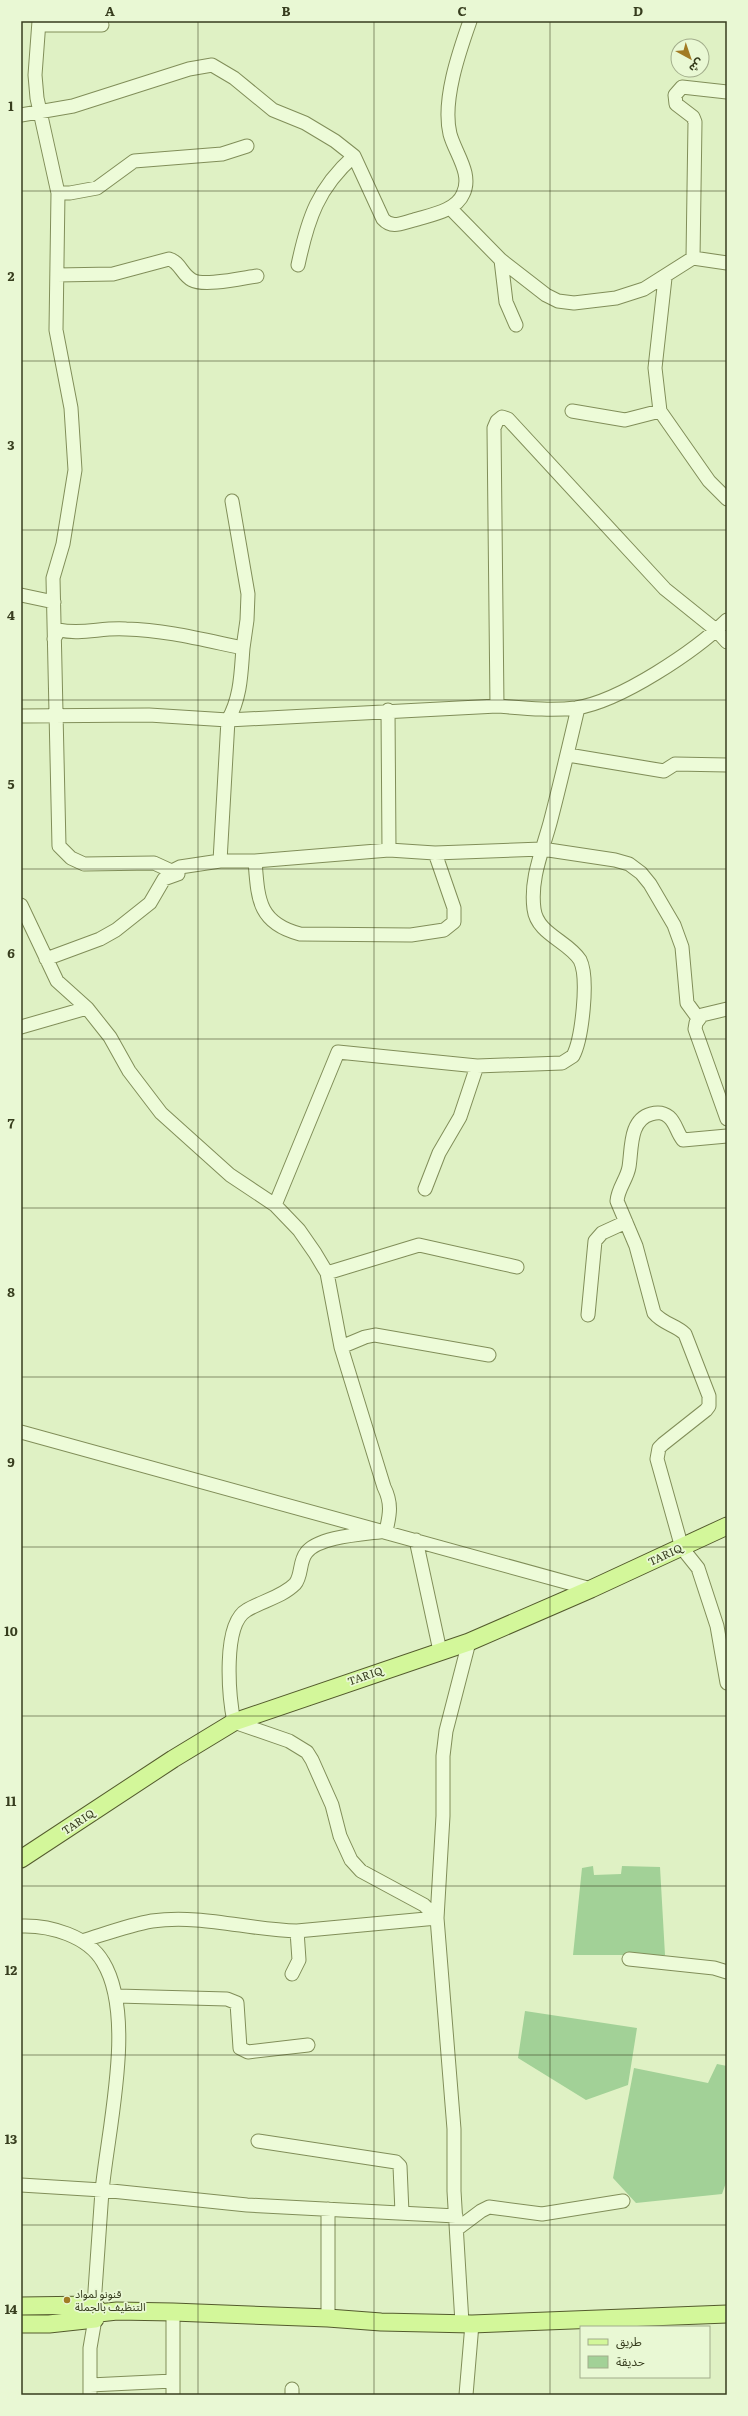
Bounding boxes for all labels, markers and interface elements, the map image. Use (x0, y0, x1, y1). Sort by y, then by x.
text: A (105, 1, 115, 20)
text: B (282, 1, 291, 20)
text: C (457, 1, 467, 20)
text: D (633, 1, 643, 20)
north arrow (670, 38, 710, 78)
text: ش (686, 55, 708, 77)
text: 1 (8, 96, 14, 115)
text: 2 (8, 266, 15, 285)
text: 3 (7, 435, 15, 454)
text: 4 (7, 605, 15, 624)
text: 5 (7, 774, 15, 793)
text: 6 (7, 943, 15, 962)
text: 7 (7, 1113, 15, 1132)
text: 8 (7, 1282, 15, 1301)
text: 9 (7, 1452, 15, 1471)
street label: TARIQ (645, 1539, 686, 1569)
text: 10 (4, 1621, 18, 1640)
street label: TARIQ (345, 1661, 386, 1688)
text: 11 (6, 1791, 17, 1810)
street label: TARIQ (58, 1804, 98, 1838)
text: 12 (5, 1960, 17, 1979)
text: 13 (5, 2129, 17, 2148)
place label: قنونو لمواد التنظيف بالجملة (75, 2285, 146, 2314)
marker: قنونو لمواد التنظيف بالجملة (62, 2295, 72, 2305)
text: 14 (5, 2299, 18, 2318)
legend (580, 2326, 710, 2378)
text: طريق (616, 2332, 642, 2350)
text: حديقة (616, 2352, 645, 2370)

